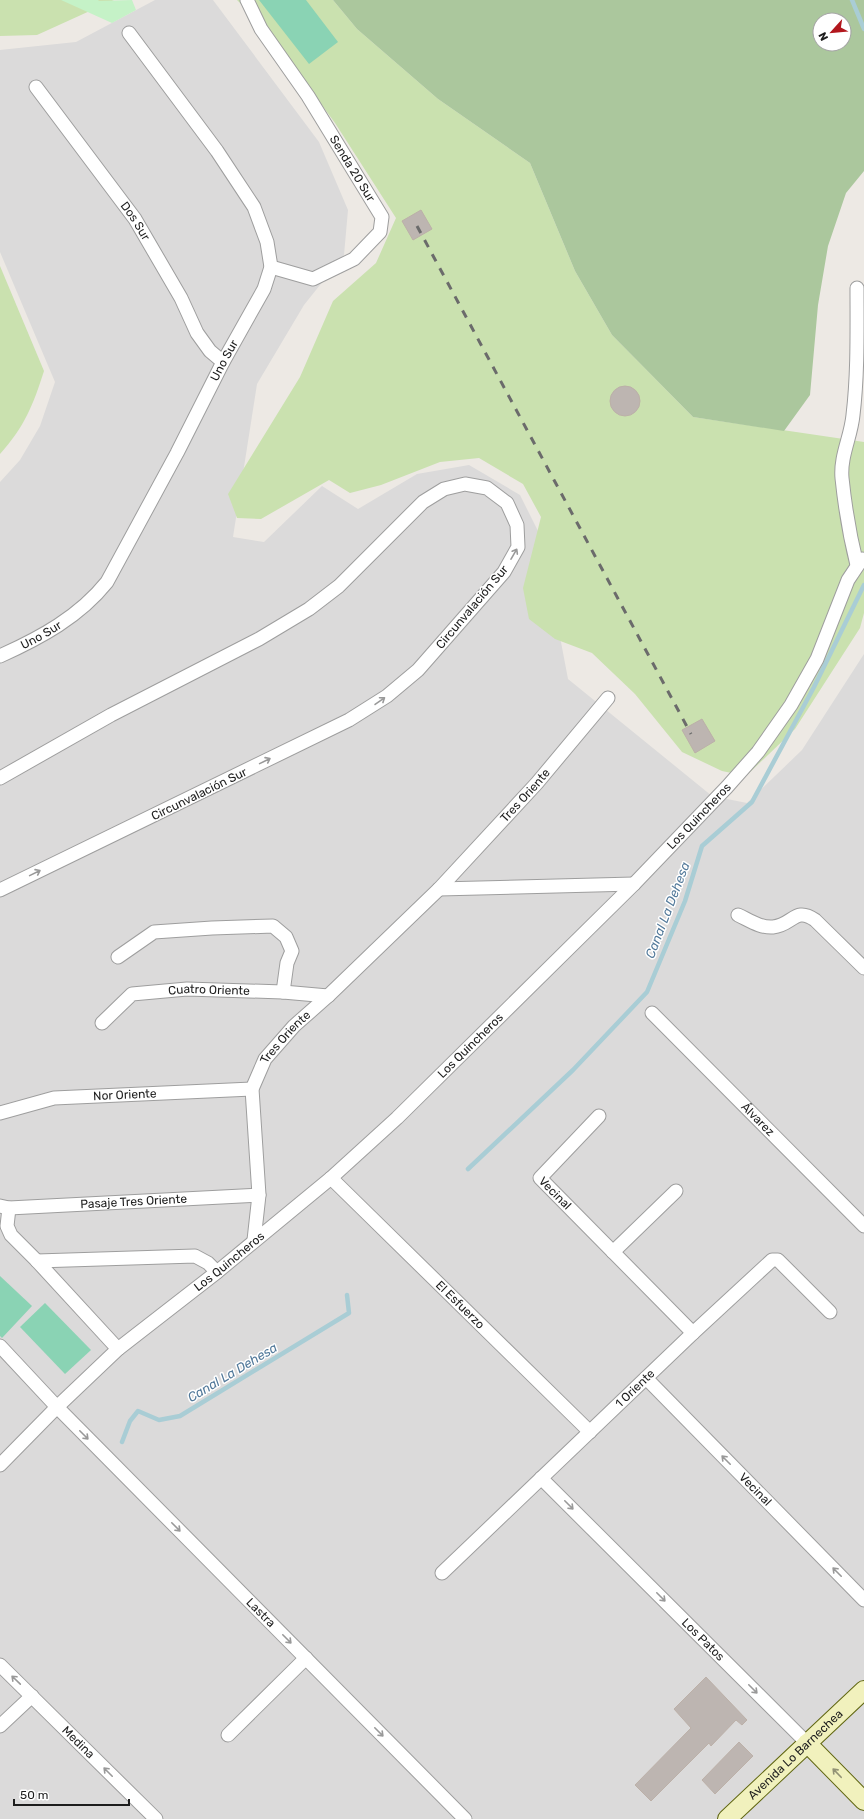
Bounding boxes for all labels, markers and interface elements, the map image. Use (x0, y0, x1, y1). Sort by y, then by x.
north arrow (812, 12, 852, 52)
text: N (816, 30, 831, 43)
street label: Senda 20 Sur (327, 133, 378, 205)
street label: Dos Sur (118, 199, 153, 243)
street label: Uno Sur (208, 337, 241, 383)
one-way arrow (511, 548, 519, 560)
street label: Circunvalación Sur (433, 562, 511, 652)
street label: Uno Sur (18, 618, 65, 652)
one-way arrow (375, 697, 386, 705)
one-way arrow (259, 757, 271, 764)
street label: Circunvalación Sur (149, 765, 250, 823)
street label: Tres Oriente (497, 766, 553, 825)
street label: Los Quincheros (664, 780, 734, 852)
water label: Canal La Dehesa (642, 860, 693, 960)
one-way arrow (29, 869, 41, 876)
street label: Cuatro Oriente (168, 982, 250, 998)
street label: Tres Oriente (257, 1008, 313, 1065)
street label: Los Quincheros (435, 1010, 506, 1081)
street label: Nor Oriente (93, 1086, 157, 1103)
street label: Álvarez (738, 1100, 777, 1139)
street label: Vecinal (536, 1174, 574, 1213)
street label: Pasaje Tres Oriente (80, 1192, 188, 1211)
street label: Los Quincheros (191, 1229, 267, 1294)
street label: El Esfuerzo (433, 1278, 488, 1332)
water label: Canal La Dehesa (185, 1340, 280, 1405)
street label: 1 Oriente (612, 1366, 658, 1410)
one-way arrow (79, 1430, 89, 1440)
one-way arrow (721, 1455, 731, 1465)
street label: Vecinal (736, 1470, 774, 1509)
one-way arrow (564, 1500, 574, 1510)
one-way arrow (171, 1522, 181, 1532)
one-way arrow (832, 1567, 842, 1577)
one-way arrow (656, 1592, 666, 1602)
street label: Lastra (243, 1595, 278, 1630)
street label: Los Patos (679, 1615, 727, 1664)
one-way arrow (282, 1634, 292, 1644)
one-way arrow (11, 1676, 21, 1685)
one-way arrow (748, 1684, 758, 1694)
street label: Avenida Lo Barnechea (745, 1707, 846, 1802)
street label: Medina (59, 1723, 98, 1761)
one-way arrow (374, 1727, 384, 1737)
one-way arrow (104, 1767, 113, 1777)
one-way arrow (832, 1768, 842, 1778)
scale bar (14, 1781, 129, 1807)
text: 50 m (20, 1788, 48, 1802)

